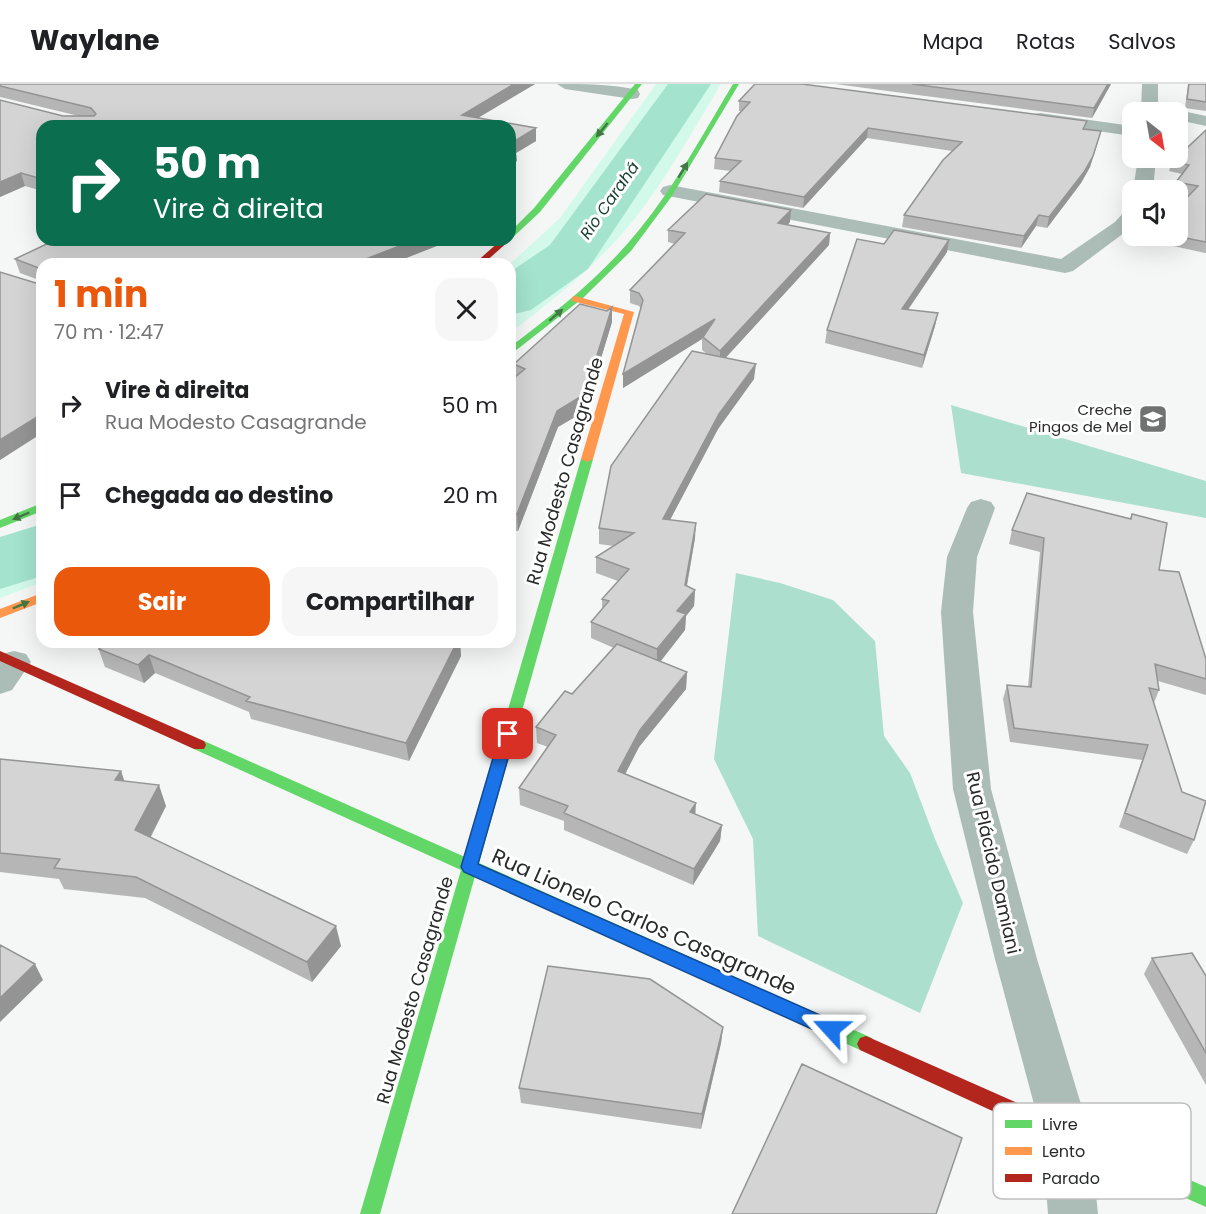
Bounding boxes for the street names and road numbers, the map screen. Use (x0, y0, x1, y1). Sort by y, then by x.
street label: Rua Modesto Casagrande (520, 354, 609, 588)
street label: Rua Plácido Damiani (960, 769, 1027, 956)
street label: Rua Lionelo Carlos Casagrande (487, 841, 801, 1002)
street label: Rua Modesto Casagrande (370, 873, 459, 1107)

